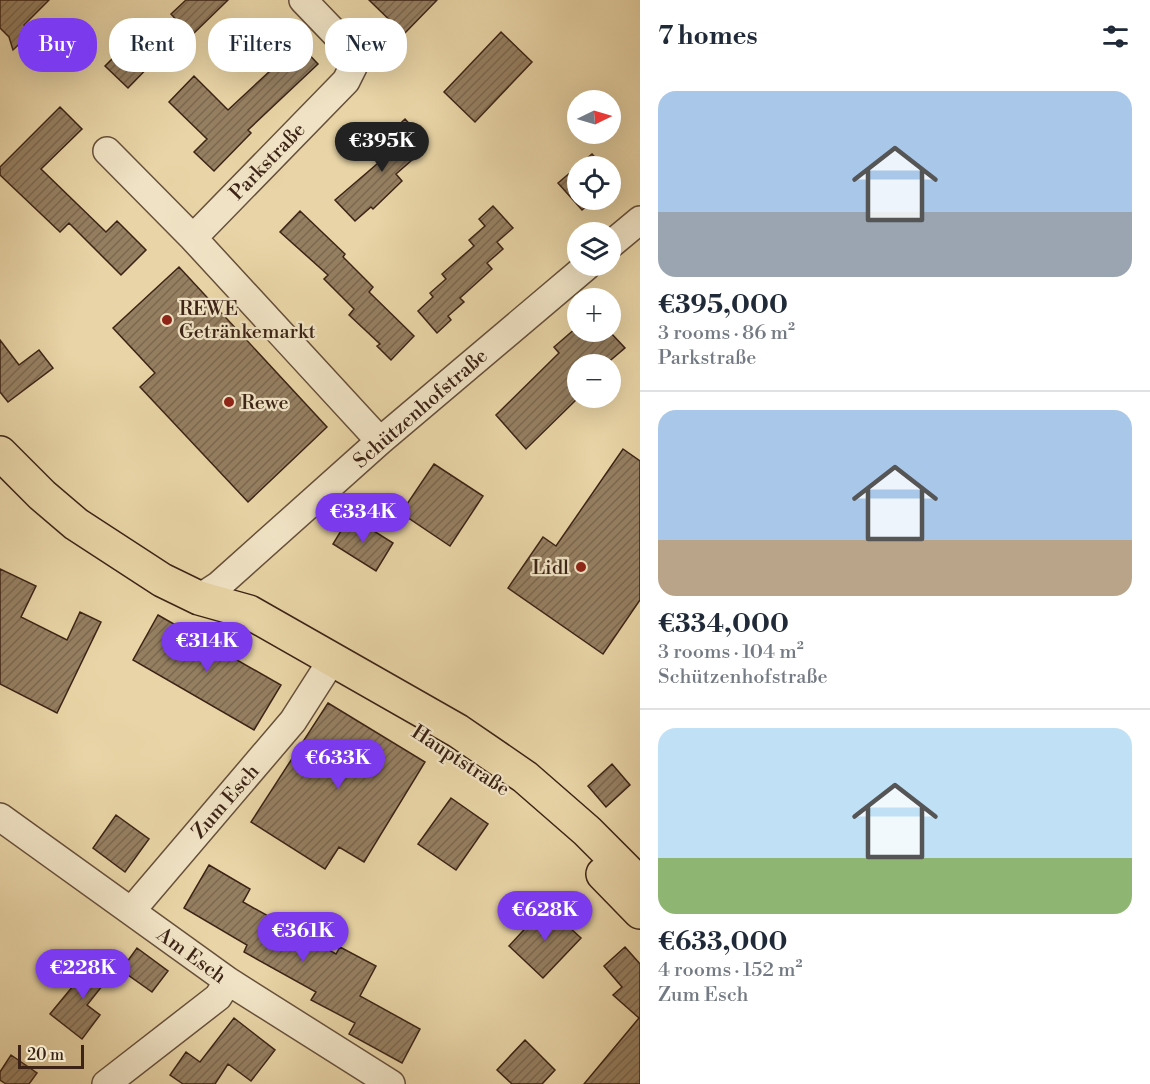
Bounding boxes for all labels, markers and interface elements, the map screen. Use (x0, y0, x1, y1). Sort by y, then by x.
chip: Buy (18, 18, 97, 72)
chip: Rent (109, 18, 196, 72)
chip: Filters (208, 18, 313, 72)
chip: New (325, 18, 407, 72)
text: 7 homes (658, 20, 758, 52)
icon: filters (1099, 20, 1132, 53)
north arrow (567, 90, 621, 144)
map controls (567, 90, 621, 408)
street label: Parkstraße (225, 118, 311, 206)
pin: €395K (340, 122, 424, 173)
text: €395K (349, 129, 415, 154)
icon: home (841, 130, 949, 238)
button: locate (567, 156, 621, 210)
button: layers (567, 222, 621, 276)
button: + (567, 288, 621, 342)
text: €395,000 (658, 289, 788, 321)
place label: REWE Getränkemarkt (179, 297, 315, 345)
marker: REWE Getränkemarkt (160, 313, 174, 327)
text: 3 rooms · 86 m² (658, 321, 795, 346)
street label: Schützenhofstraße (349, 344, 493, 474)
text: Parkstraße (658, 346, 756, 371)
button: − (567, 354, 621, 408)
place label: Rewe (241, 391, 289, 416)
marker: Rewe (222, 395, 236, 409)
icon: home (841, 449, 949, 557)
pin: €334K (321, 493, 405, 544)
text: €334K (329, 500, 397, 525)
place label: Lidl (532, 556, 569, 581)
marker: Lidl (574, 560, 588, 574)
text: €334,000 (658, 608, 789, 640)
pin: €314K (165, 622, 249, 673)
text: €314K (176, 629, 238, 654)
text: 3 rooms · 104 m² (658, 640, 804, 665)
text: Schützenhofstraße (658, 665, 828, 690)
street label: Hauptstraße (406, 720, 514, 802)
pin: €633K (296, 739, 380, 790)
text: €633K (305, 746, 371, 771)
street label: Zum Esch (187, 760, 265, 844)
icon: home (841, 767, 949, 875)
pin: €628K (503, 891, 587, 942)
text: €628K (511, 898, 579, 923)
pin: €361K (261, 912, 345, 963)
text: €361K (272, 919, 334, 944)
street label: Am Esch (151, 922, 231, 990)
text: €633,000 (658, 926, 787, 958)
pin: €228K (41, 949, 125, 1000)
text: €228K (50, 956, 116, 981)
text: 4 rooms · 152 m² (658, 958, 802, 983)
text: Zum Esch (658, 983, 749, 1008)
scale bar (18, 1042, 84, 1070)
text: 20 m (27, 1045, 64, 1065)

